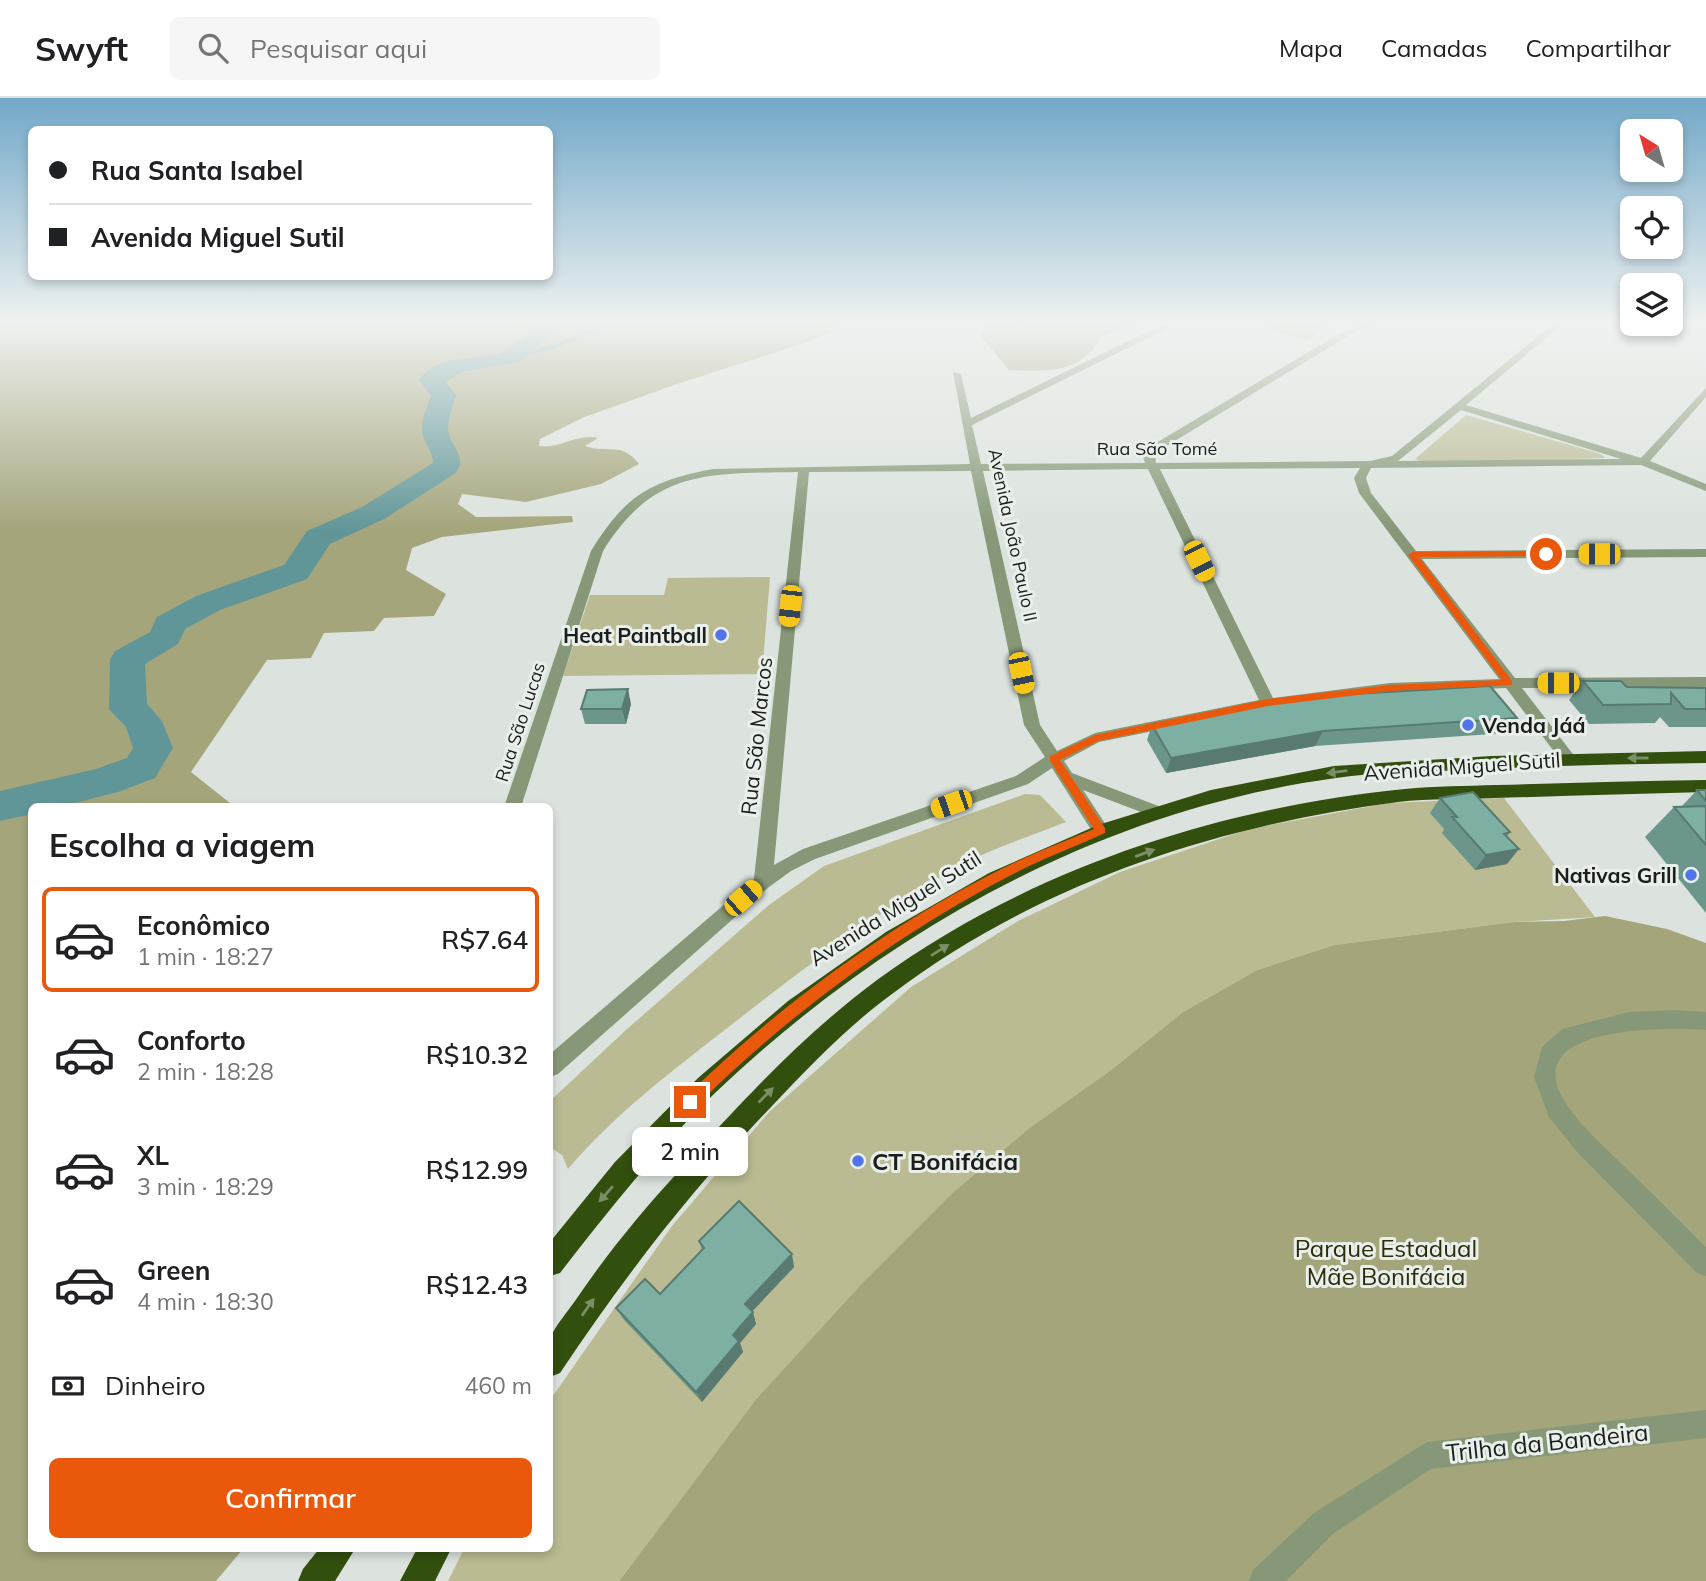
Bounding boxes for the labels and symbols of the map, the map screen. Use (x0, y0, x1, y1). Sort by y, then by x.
north arrow (1620, 119, 1684, 182)
street label: Rua São Tomé (1097, 437, 1217, 460)
street label: Avenida João Paulo II (983, 446, 1043, 624)
car (1181, 538, 1218, 584)
route start (1530, 538, 1562, 570)
car (1579, 544, 1621, 565)
car (778, 584, 803, 628)
place label: Heat Paintball (563, 622, 707, 648)
marker: Heat Paintball (713, 627, 729, 643)
car (1007, 650, 1036, 696)
street label: Rua São Marcos (735, 656, 777, 816)
street label: Rua São Lucas (490, 659, 550, 784)
car (1538, 673, 1580, 694)
place label: Venda Jáá (1481, 712, 1585, 738)
marker: Venda Jáá (1460, 717, 1476, 733)
street label: Avenida Miguel Sutil (1363, 746, 1561, 786)
one-way arrow (1627, 752, 1649, 764)
one-way arrow (1326, 766, 1348, 777)
car (928, 787, 975, 821)
street label: Avenida Miguel Sutil (804, 845, 986, 971)
one-way arrow (1135, 847, 1156, 858)
place label: Nativas Grill (1554, 862, 1677, 888)
marker: Nativas Grill (1683, 867, 1699, 883)
car (721, 876, 766, 920)
one-way arrow (930, 943, 950, 956)
route end (674, 1086, 706, 1118)
one-way arrow (757, 1087, 773, 1104)
callout: 2 min (632, 1126, 748, 1176)
place label: CT Bonifácia (872, 1146, 1018, 1176)
marker: CT Bonifácia (850, 1153, 866, 1169)
one-way arrow (598, 1185, 614, 1203)
park label: Parque Estadual Mãe Bonifácia (1295, 1233, 1477, 1291)
one-way arrow (581, 1298, 595, 1316)
street label: Trilha da Bandeira (1444, 1416, 1650, 1468)

